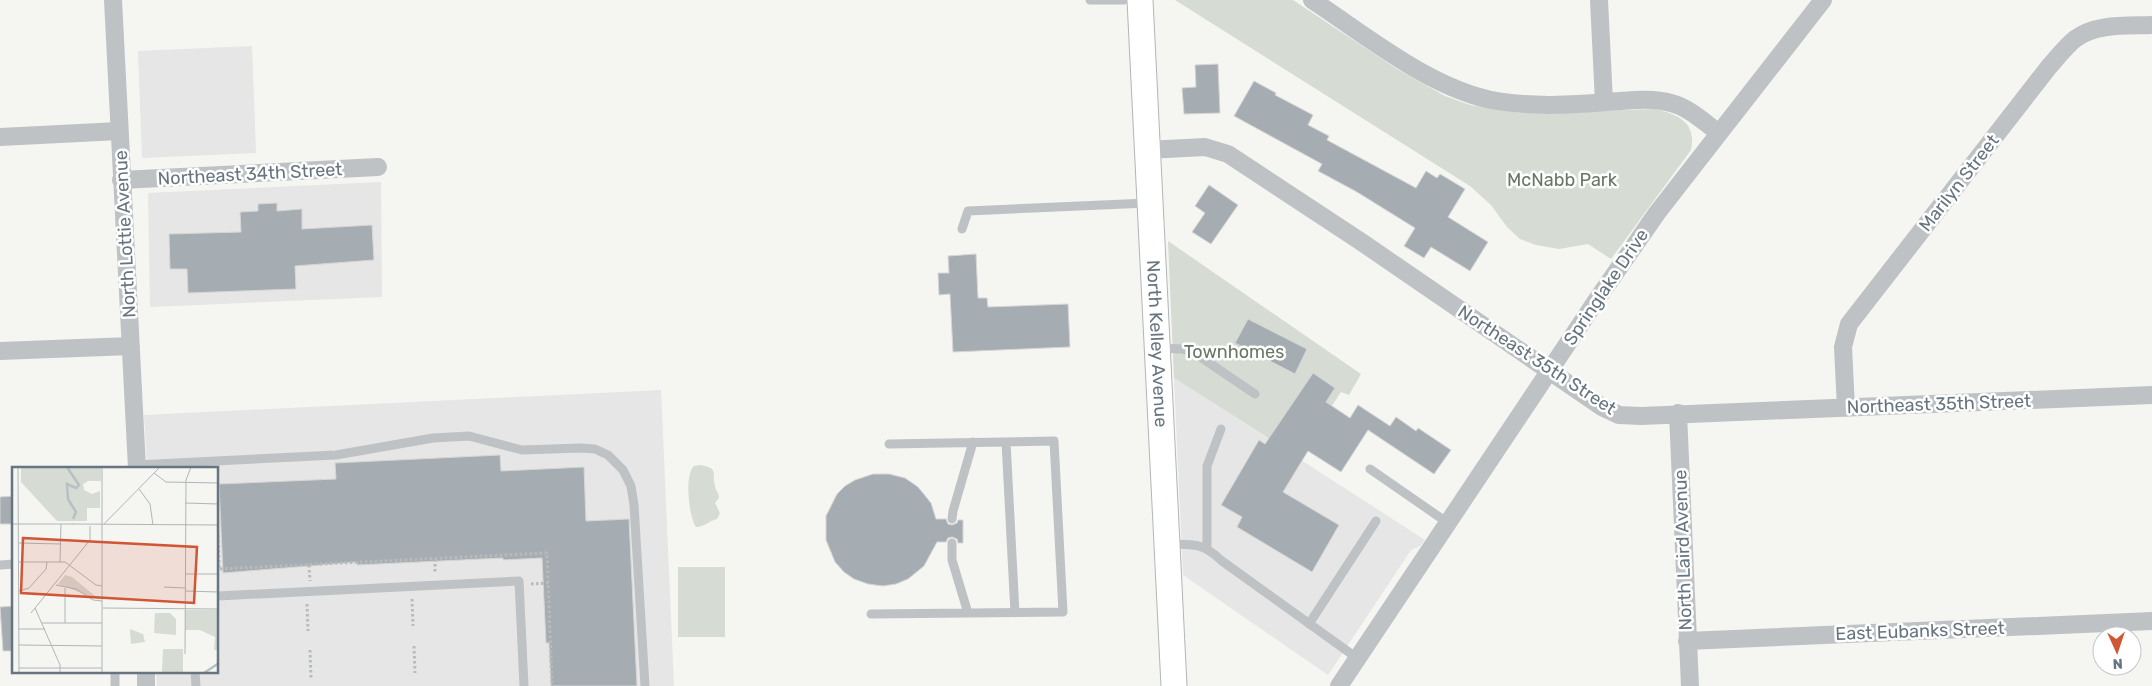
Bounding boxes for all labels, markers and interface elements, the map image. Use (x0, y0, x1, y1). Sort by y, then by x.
street label: Marilyn Street (1914, 130, 2004, 236)
street label: North Lottie Avenue (110, 150, 140, 318)
street label: Northeast 34th Street (157, 158, 343, 190)
park label: McNabb Park (1507, 169, 1618, 191)
street label: Springlake Drive (1559, 225, 1653, 349)
street label: North Kelley Avenue (1142, 259, 1172, 428)
street label: Northeast 35th Street (1454, 301, 1620, 419)
park label: Townhomes (1184, 341, 1284, 363)
street label: Northeast 35th Street (1847, 390, 2031, 418)
inset map (12, 467, 219, 674)
street label: North Laird Avenue (1669, 469, 1697, 631)
street label: East Eubanks Street (1835, 617, 2005, 645)
north arrow (2092, 626, 2142, 676)
text: N (2112, 655, 2123, 672)

